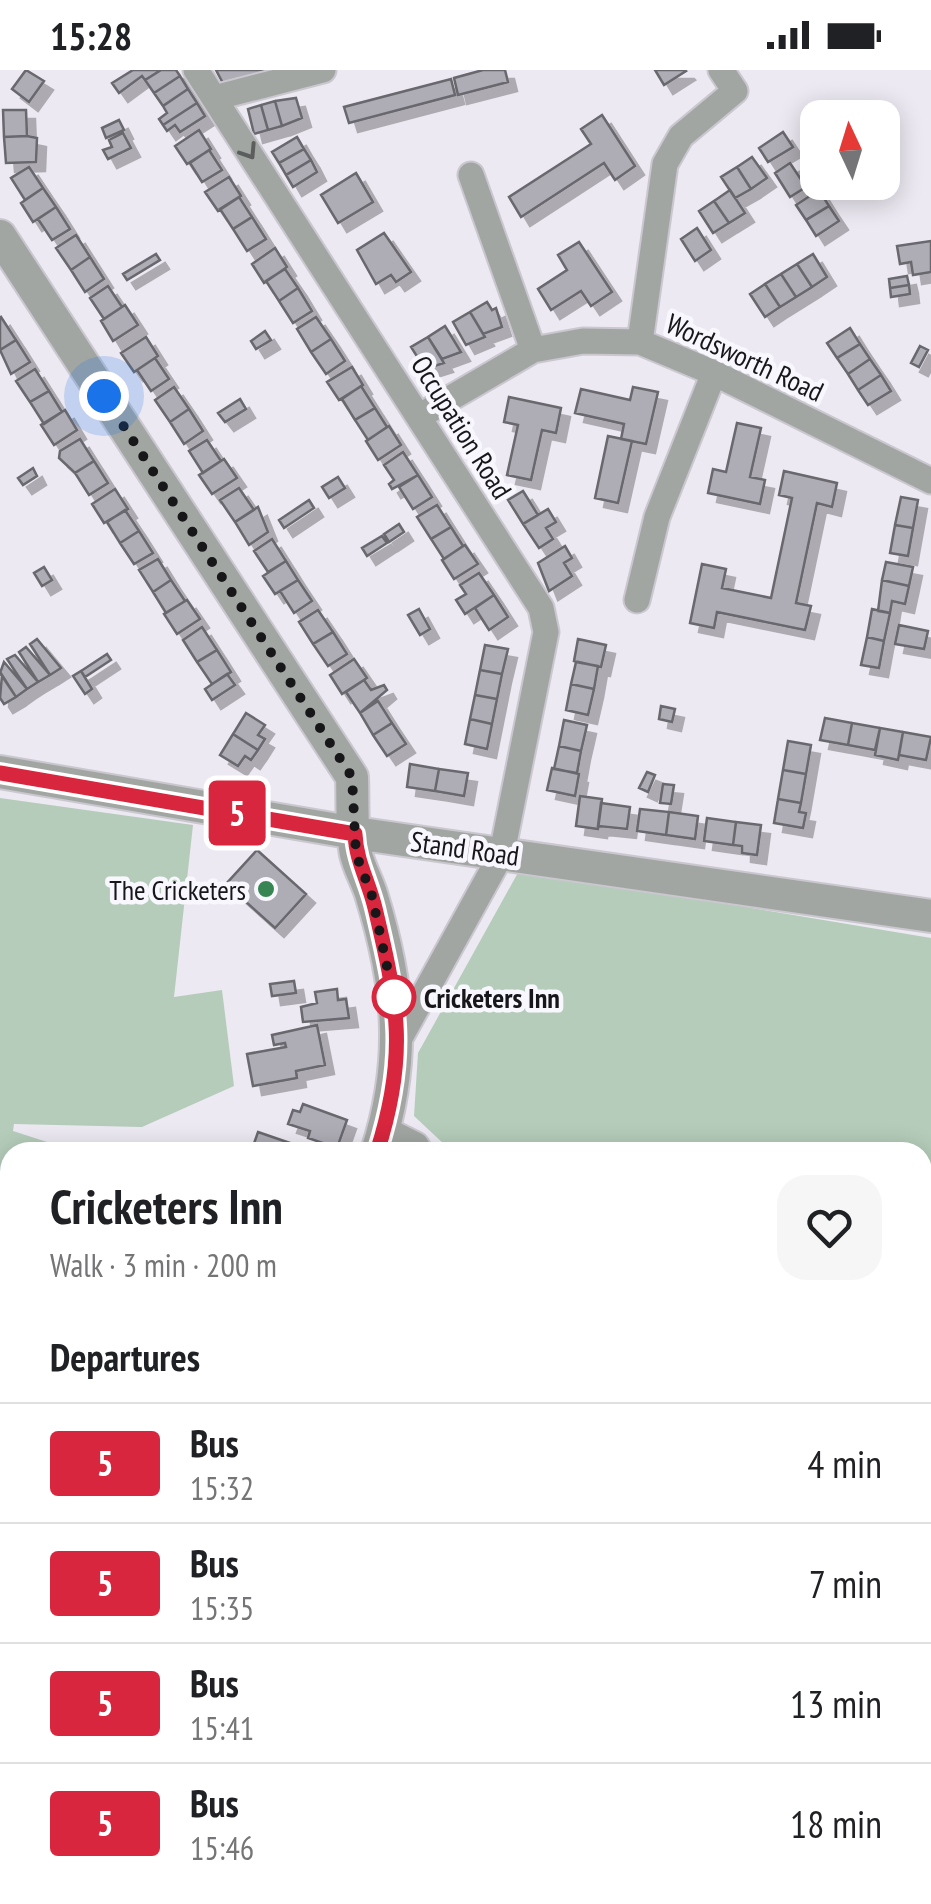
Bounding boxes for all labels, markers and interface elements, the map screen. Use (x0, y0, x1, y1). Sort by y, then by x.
text: 15:28 (50, 11, 132, 60)
north arrow (800, 100, 900, 200)
map controls (800, 100, 900, 200)
one-way arrow (236, 141, 255, 159)
street label: Wordsworth Road (660, 304, 830, 410)
street label: Occupation Road (403, 348, 521, 506)
your location (79, 371, 129, 421)
line badge: 5 (204, 780, 270, 846)
text: 5 (229, 790, 245, 836)
street label: Stand Road (408, 822, 522, 874)
place label: The Cricketers (109, 871, 246, 908)
marker: The Cricketers (255, 878, 277, 900)
marker: Cricketers Inn (373, 976, 415, 1018)
place label: Cricketers Inn (424, 979, 560, 1016)
text: Cricketers Inn (50, 1175, 283, 1237)
button: heart (777, 1175, 882, 1280)
text: Walk · 3 min · 200 m (50, 1244, 277, 1286)
text: Departures (50, 1332, 200, 1381)
text: Bus (190, 1418, 239, 1467)
text: 4 min (807, 1439, 882, 1488)
text: 5 (97, 1440, 113, 1486)
text: 15:32 (190, 1467, 254, 1509)
text: Bus (190, 1538, 239, 1587)
text: 7 min (809, 1559, 882, 1608)
text: 5 (97, 1560, 113, 1606)
text: 15:35 (190, 1587, 254, 1629)
text: Bus (190, 1658, 239, 1707)
text: 13 min (790, 1679, 882, 1728)
text: 5 (97, 1680, 113, 1726)
text: 15:41 (190, 1707, 254, 1749)
text: Bus (190, 1778, 239, 1827)
text: 18 min (790, 1799, 882, 1848)
text: 5 (97, 1800, 113, 1846)
text: 15:46 (190, 1827, 254, 1869)

